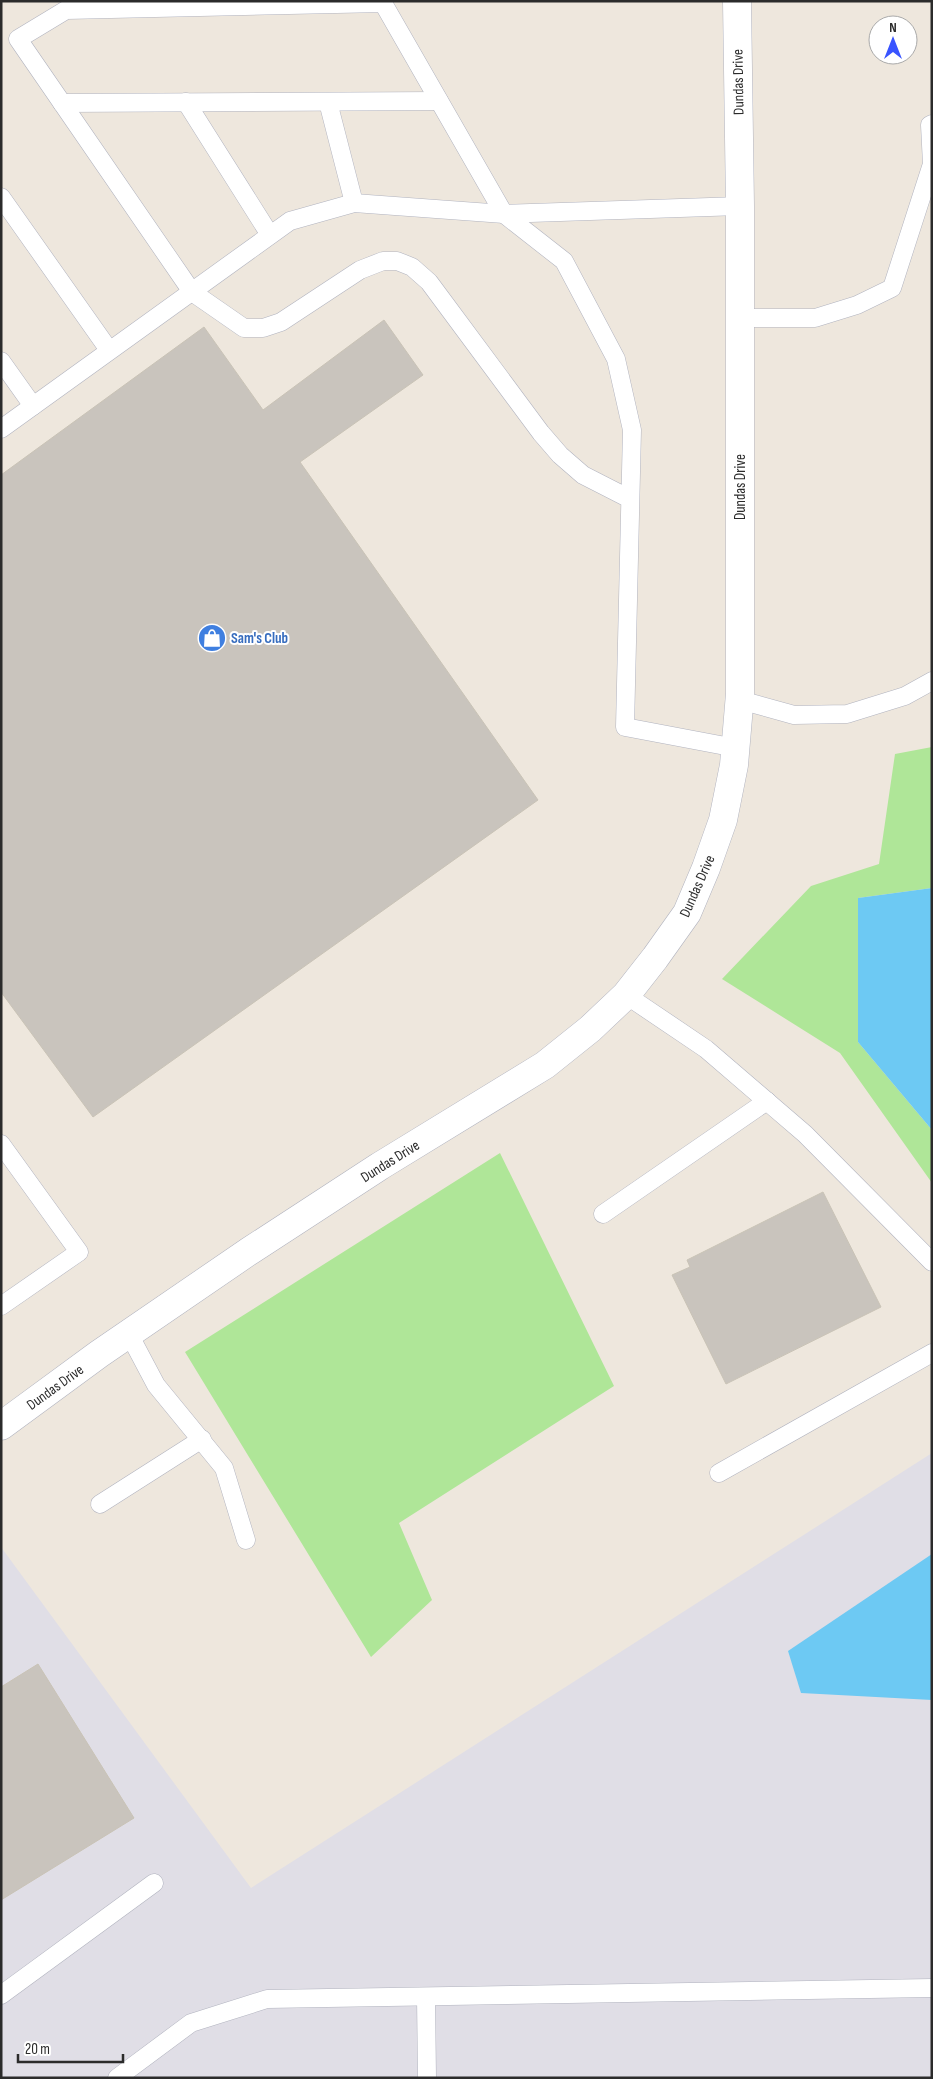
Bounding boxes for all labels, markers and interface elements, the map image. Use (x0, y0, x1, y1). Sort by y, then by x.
north arrow (868, 15, 918, 65)
text: N (889, 19, 897, 36)
street label: Dundas Drive (728, 49, 749, 115)
street label: Dundas Drive (731, 454, 750, 520)
shop icon: Sam's Club (197, 623, 227, 653)
place label: Sam's Club (231, 629, 288, 648)
street label: Dundas Drive (675, 852, 720, 920)
street label: Dundas Drive (357, 1136, 423, 1187)
street label: Dundas Drive (23, 1360, 88, 1415)
scale bar (18, 2032, 122, 2064)
text: 20 m (25, 2040, 50, 2059)

